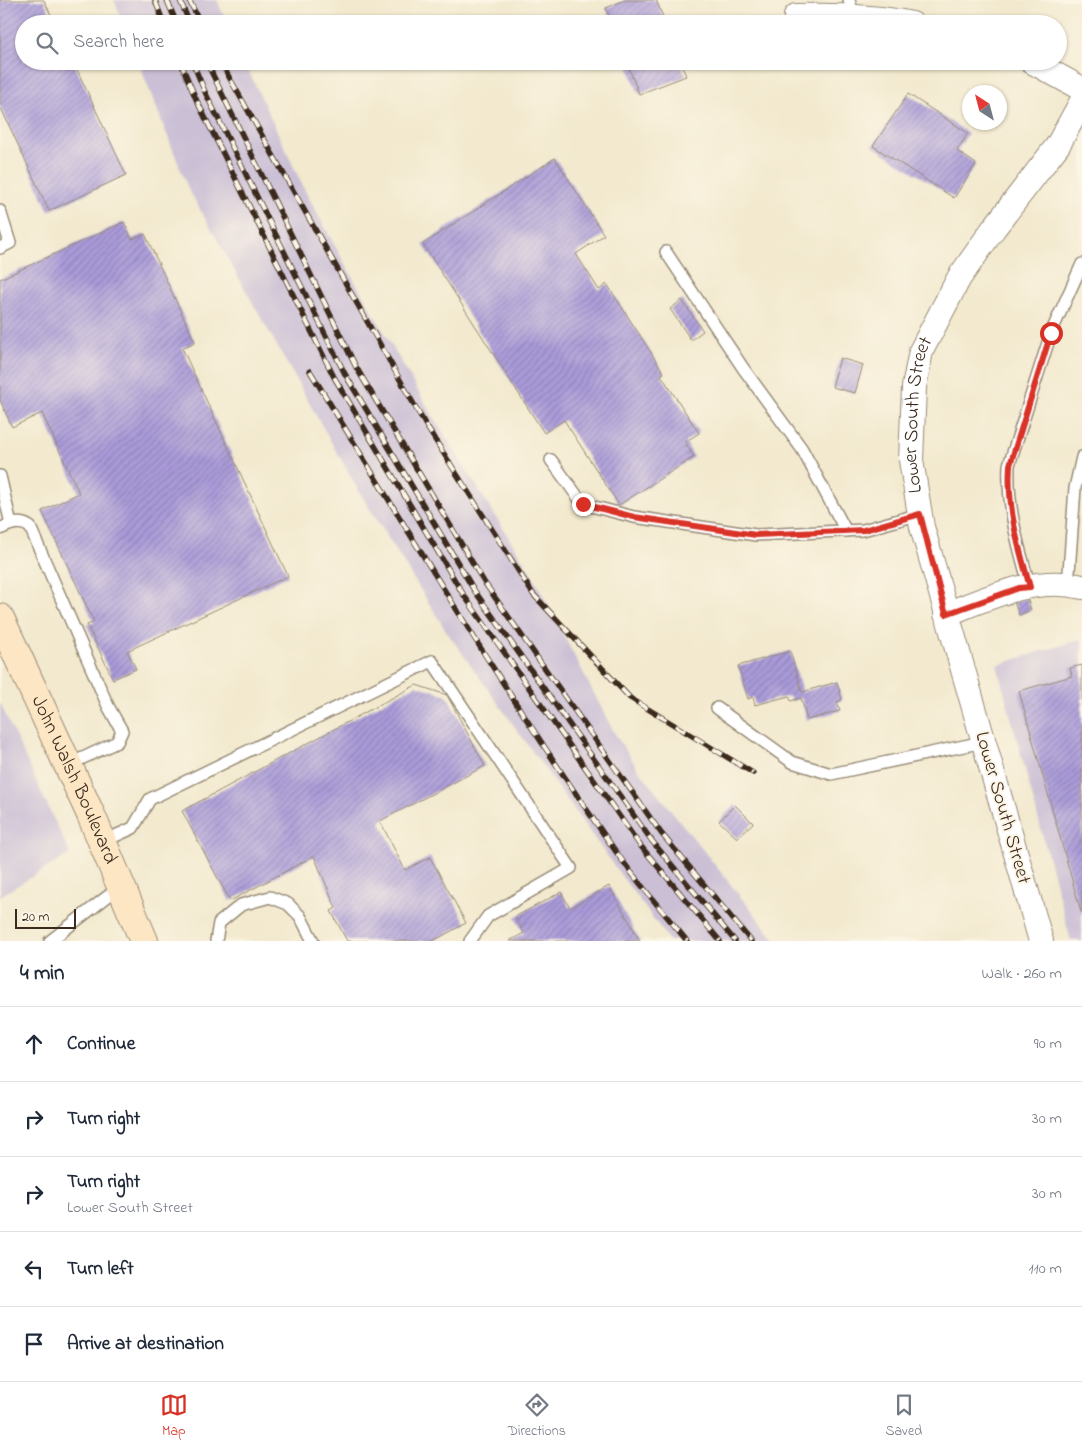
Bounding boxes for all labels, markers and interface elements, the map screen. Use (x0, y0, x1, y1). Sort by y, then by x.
search box (15, 15, 1067, 70)
icon: search (33, 29, 61, 57)
text: Search here (73, 29, 164, 56)
north arrow (962, 85, 1007, 130)
route start (1040, 322, 1063, 345)
street label: Lower South Street (896, 331, 941, 495)
route end (572, 493, 595, 516)
street label: John Walsh Boulevard (23, 691, 125, 869)
street label: Lower South Street (966, 728, 1038, 888)
scale bar (15, 906, 76, 929)
text: 20 m (22, 907, 49, 928)
text: 4 min (20, 959, 64, 989)
text: Walk · 260 m (982, 962, 1062, 986)
icon: ahead (20, 1030, 48, 1058)
text: Continue (67, 1031, 135, 1058)
text: 90 m (1034, 1032, 1062, 1056)
icon: right (20, 1105, 48, 1133)
text: Turn right (67, 1106, 140, 1133)
text: 30 m (1032, 1107, 1062, 1131)
text: Turn right (67, 1169, 140, 1196)
icon: right (20, 1180, 48, 1208)
text: 30 m (1032, 1182, 1062, 1206)
text: Lower South Street (67, 1196, 193, 1220)
icon: left (20, 1255, 48, 1283)
text: Turn left (67, 1256, 134, 1283)
text: 110 m (1028, 1257, 1062, 1281)
icon: arrive (20, 1330, 48, 1358)
text: Arrive at destination (67, 1331, 224, 1358)
tab: Map (160, 1391, 188, 1442)
tab: Directions (508, 1391, 566, 1442)
tab: Saved (886, 1391, 922, 1442)

